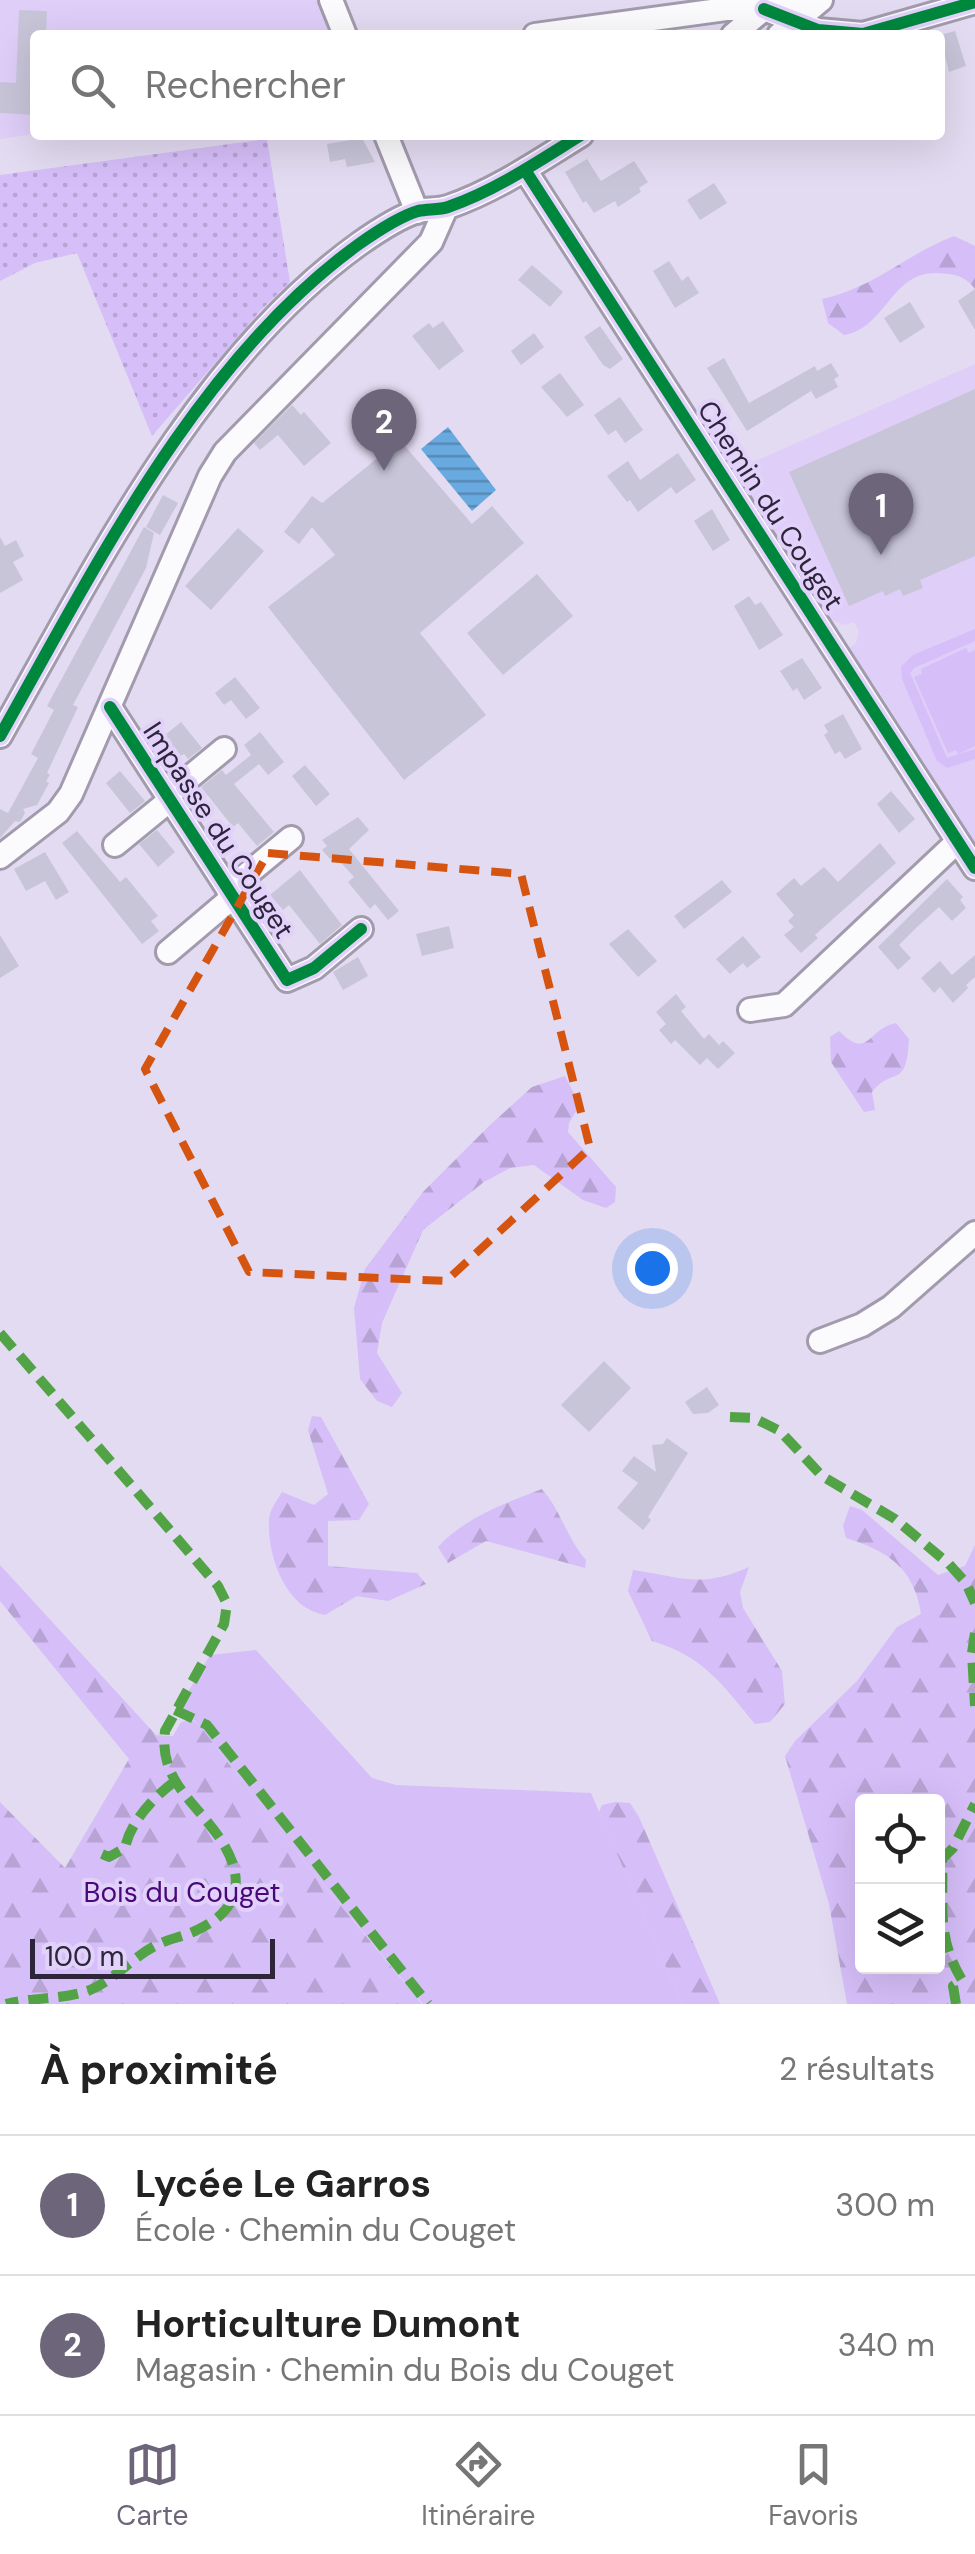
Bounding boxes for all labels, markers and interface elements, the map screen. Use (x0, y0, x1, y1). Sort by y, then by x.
search box (30, 30, 945, 140)
icon: search (65, 58, 120, 113)
text: Rechercher (145, 60, 346, 110)
pin: 2 (352, 388, 416, 471)
street label: Chemin du Couget (689, 394, 852, 617)
pin: 1 (848, 472, 914, 555)
street label: Impasse du Couget (135, 715, 302, 946)
your location (627, 1243, 678, 1294)
map controls (855, 1794, 945, 1974)
button: locate (855, 1794, 945, 1884)
park label: Bois du Couget (84, 1874, 280, 1911)
button: layers (855, 1884, 945, 1974)
scale bar (30, 1934, 275, 1978)
text: 100 m (45, 1938, 124, 1975)
text: À proximité (40, 2042, 278, 2097)
text: 2 résultats (779, 2048, 935, 2090)
text: Lycée Le Garros (135, 2159, 431, 2209)
text: 1 (67, 2184, 78, 2226)
text: 300 m (835, 2184, 935, 2226)
text: École · Chemin du Couget (135, 2209, 516, 2251)
text: Horticulture Dumont (135, 2299, 520, 2349)
text: 2 (63, 2324, 82, 2366)
text: 340 m (838, 2324, 935, 2366)
text: Magasin · Chemin du Bois du Couget (135, 2349, 675, 2391)
tab: Carte (116, 2437, 189, 2534)
tab: Itinéraire (421, 2437, 535, 2534)
tab: Favoris (768, 2437, 859, 2534)

